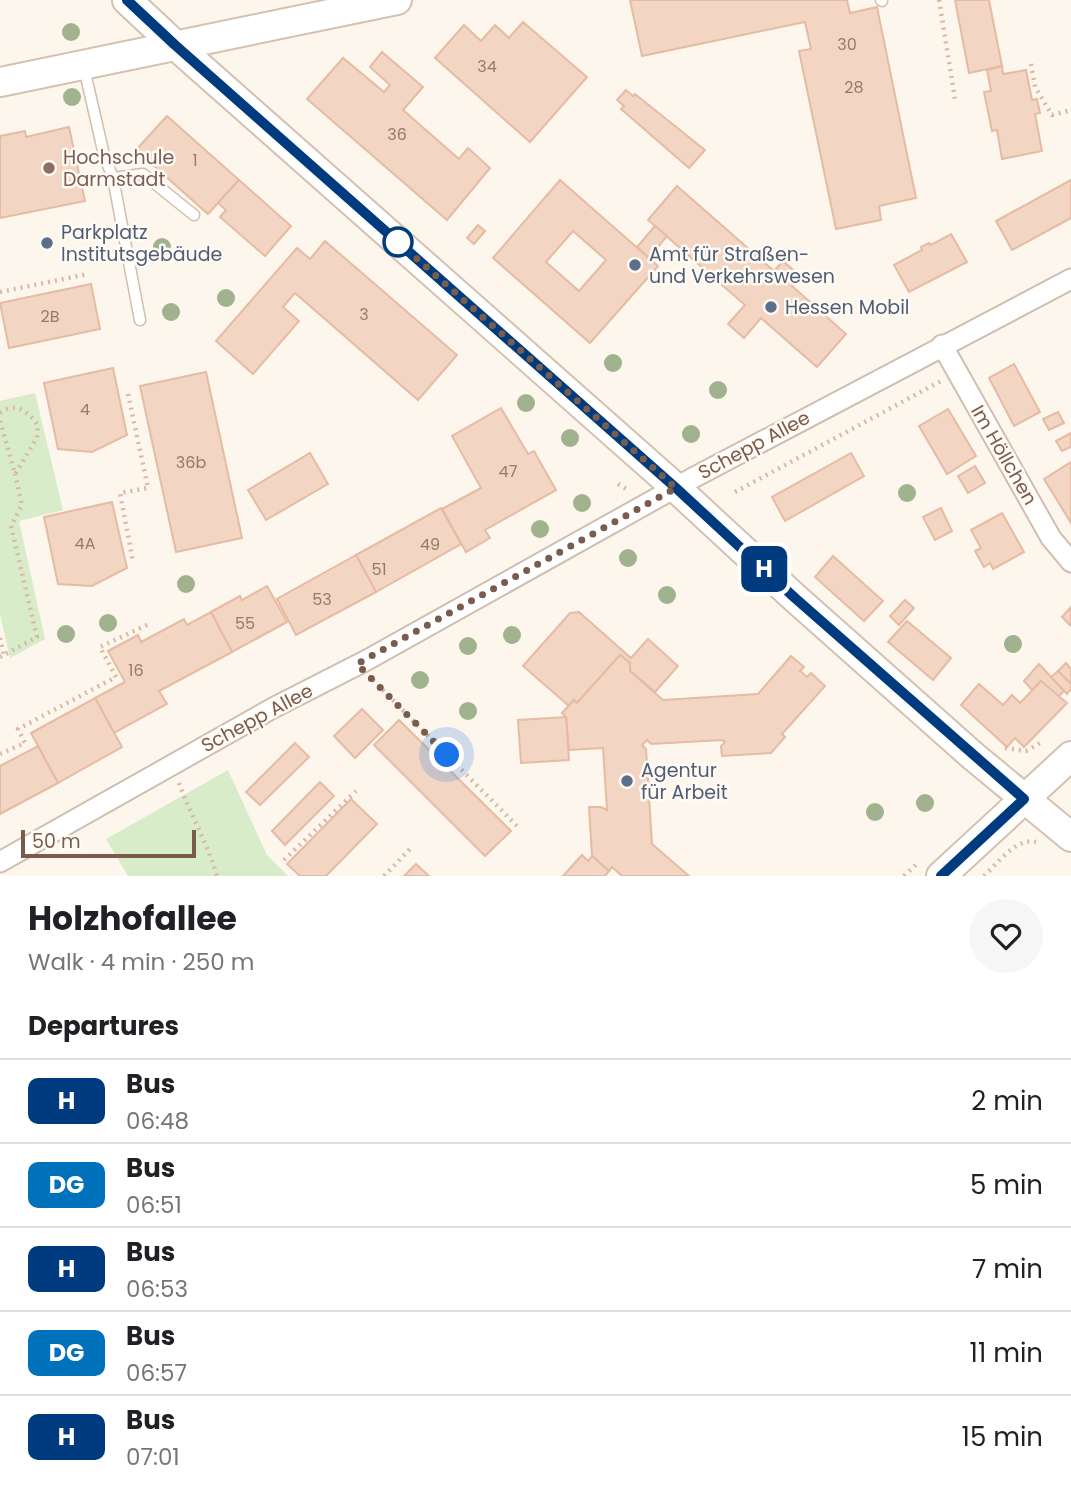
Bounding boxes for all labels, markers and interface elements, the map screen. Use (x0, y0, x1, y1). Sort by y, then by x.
house number: 30 (837, 33, 857, 56)
house number: 34 (477, 55, 497, 78)
house number: 28 (844, 76, 864, 99)
house number: 36 (387, 123, 407, 146)
place label: Hochschule Darmstadt (63, 144, 174, 193)
house number: 1 (192, 149, 198, 172)
marker: Hochschule Darmstadt (41, 160, 57, 176)
place label: Parkplatz Institutsgebäude (61, 219, 222, 268)
unlabelled marker (383, 227, 413, 257)
marker: Parkplatz Institutsgebäude (39, 235, 55, 251)
place label: Amt für Straßen- und Verkehrswesen (649, 241, 835, 290)
marker: Amt für Straßen- und Verkehrswesen (627, 257, 643, 273)
place label: Hessen Mobil (785, 294, 910, 321)
marker: Hessen Mobil (763, 299, 779, 315)
house number: 3 (359, 303, 369, 326)
house number: 2B (40, 305, 60, 328)
house number: 4 (80, 398, 90, 421)
street label: Im Höllchen (964, 400, 1044, 510)
street label: Schepp Allee (693, 404, 815, 486)
house number: 36b (176, 451, 206, 474)
house number: 47 (499, 460, 518, 483)
house number: 4A (75, 532, 96, 555)
house number: 49 (420, 533, 440, 556)
line badge: H (741, 546, 787, 592)
text: H (755, 552, 773, 585)
house number: 51 (371, 558, 387, 581)
house number: 53 (312, 588, 332, 611)
house number: 55 (235, 612, 255, 635)
house number: 16 (128, 659, 144, 682)
street label: Schepp Allee (196, 677, 318, 759)
your location (429, 737, 464, 772)
place label: Agentur für Arbeit (641, 757, 728, 806)
marker: Agentur für Arbeit (619, 773, 635, 789)
scale bar (21, 827, 196, 859)
text: 50 m (32, 828, 81, 855)
text: Holzhofallee (28, 895, 237, 942)
button: heart (969, 899, 1043, 973)
text: Walk · 4 min · 250 m (28, 946, 254, 978)
text: Departures (28, 1008, 179, 1044)
text: Bus (126, 1066, 175, 1102)
text: 2 min (971, 1083, 1043, 1119)
text: H (58, 1084, 75, 1117)
text: 06:48 (126, 1105, 189, 1137)
text: Bus (126, 1150, 175, 1186)
text: 5 min (970, 1167, 1043, 1203)
text: DG (49, 1168, 84, 1201)
text: 06:51 (126, 1189, 182, 1221)
text: Bus (126, 1234, 175, 1270)
text: 7 min (972, 1251, 1043, 1287)
text: H (58, 1252, 75, 1285)
text: 06:53 (126, 1273, 188, 1305)
text: Bus (126, 1318, 175, 1354)
text: 11 min (970, 1335, 1043, 1371)
text: DG (49, 1336, 84, 1369)
text: 06:57 (126, 1357, 187, 1389)
text: Bus (126, 1402, 175, 1438)
text: 15 min (962, 1419, 1043, 1455)
text: H (58, 1420, 75, 1453)
text: 07:01 (126, 1441, 180, 1473)

